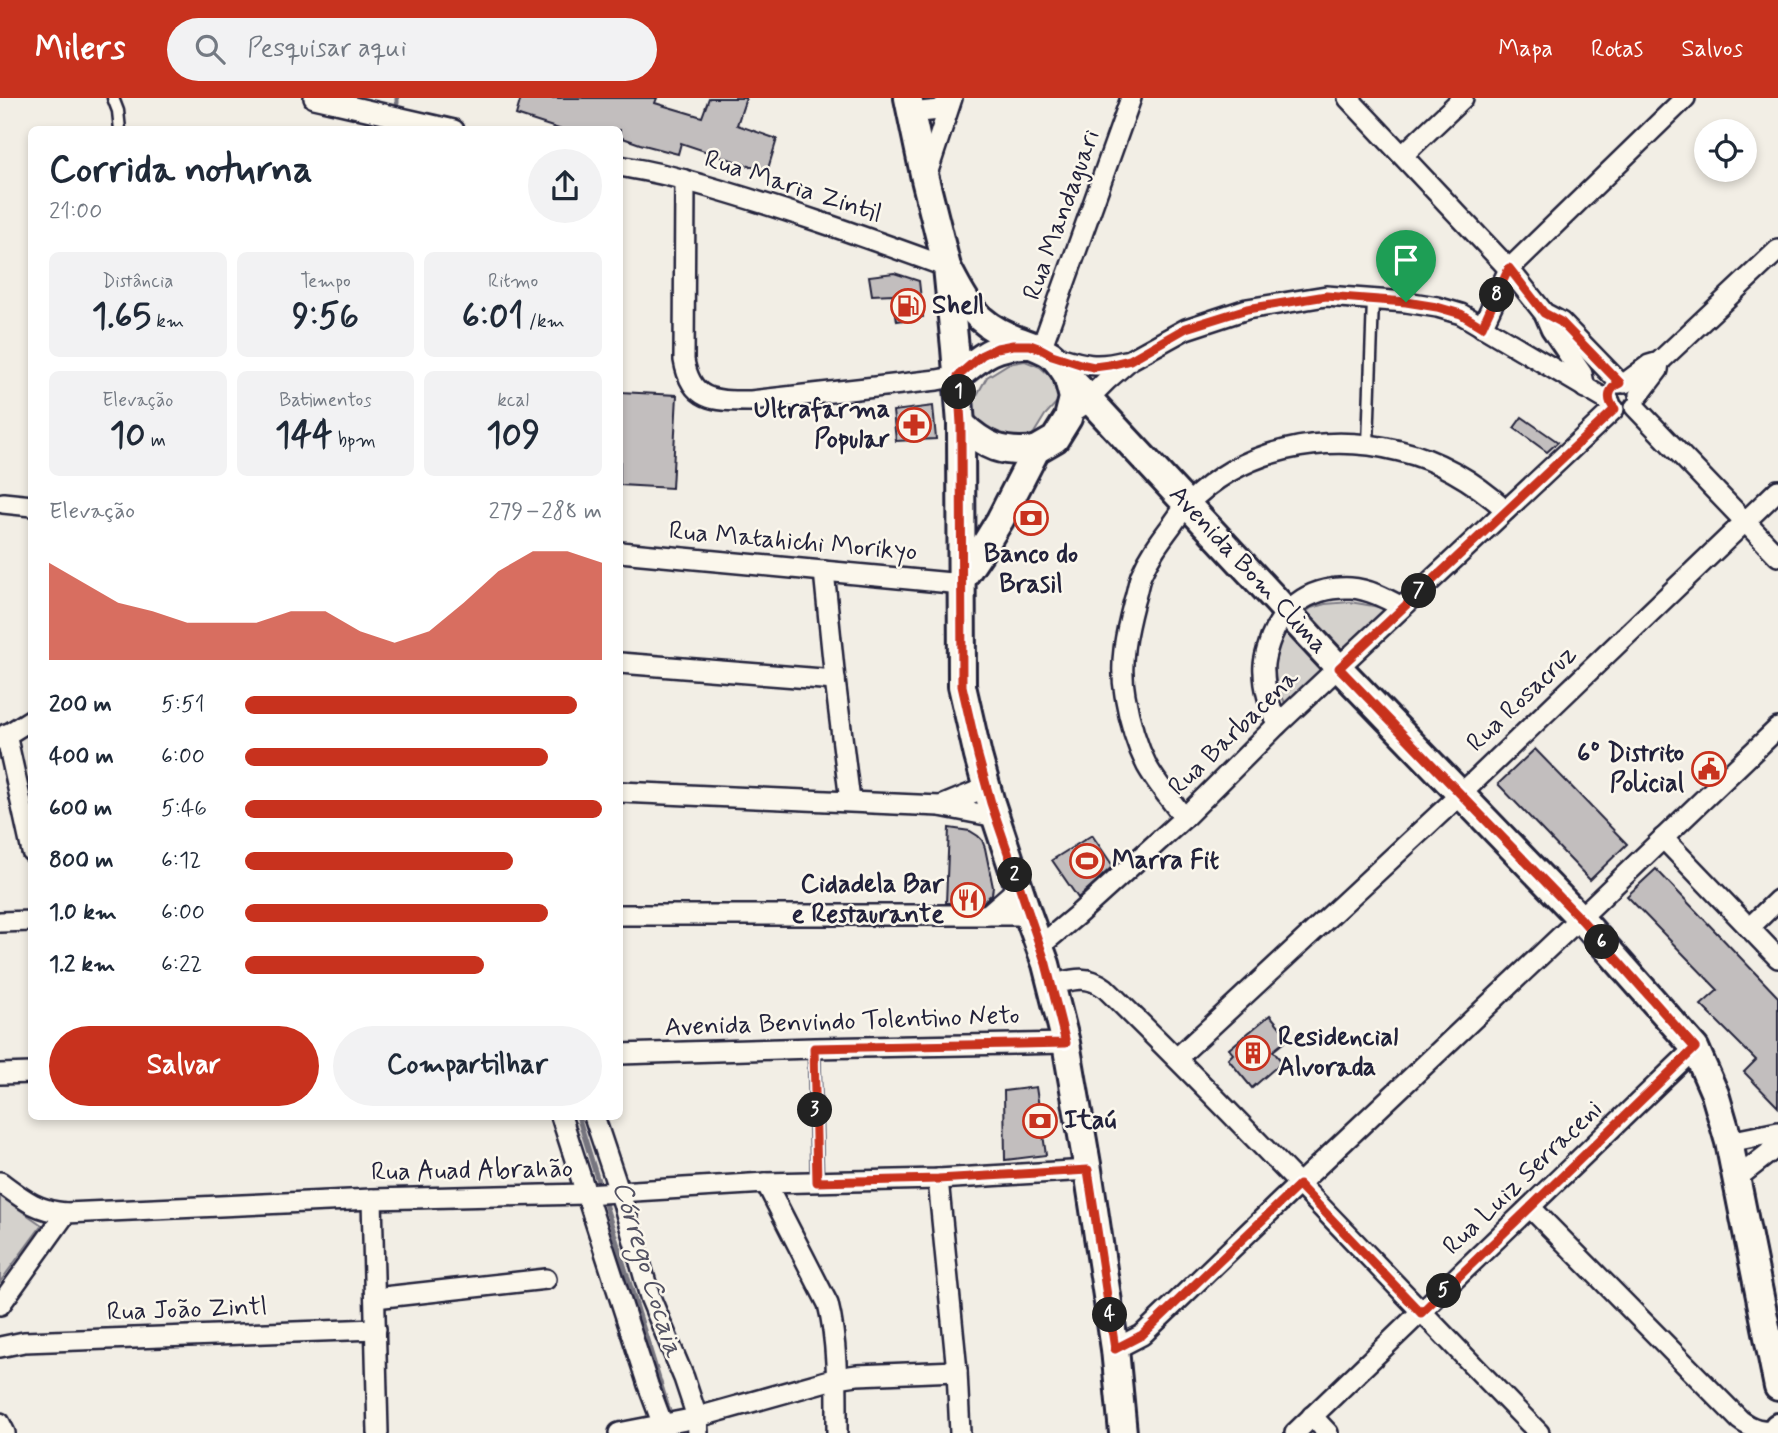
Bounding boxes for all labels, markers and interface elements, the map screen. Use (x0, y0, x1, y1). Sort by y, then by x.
search box (167, 18, 657, 81)
text: Milers (35, 27, 125, 71)
icon: search (191, 30, 229, 68)
text: Pesquisar aqui (247, 32, 407, 66)
text: Mapa (1498, 34, 1553, 65)
text: Rotas (1591, 34, 1643, 65)
text: Salvos (1681, 34, 1743, 65)
map controls (1694, 119, 1757, 182)
button: locate (1694, 119, 1757, 182)
street label: Rua Mandaguari (1015, 125, 1109, 305)
street label: Rua Maria Zintil (700, 142, 886, 232)
text: Corrida noturna (49, 146, 313, 195)
button: share (528, 149, 602, 223)
text: 21:00 (49, 197, 102, 227)
pin (1376, 230, 1436, 302)
icon: arrive (1387, 241, 1425, 279)
text: Distância (102, 269, 174, 294)
text: Tempo (300, 269, 351, 294)
text: Ritmo (488, 269, 538, 294)
pin: 8 (1480, 278, 1514, 312)
text: 8 (1491, 282, 1502, 307)
fuel station icon: Shell (889, 287, 927, 325)
place label: Shell (932, 289, 984, 323)
text: 1.65 (92, 294, 151, 340)
text: 9:56 (292, 294, 359, 340)
text: 6:01 (462, 294, 524, 340)
text: km (151, 309, 184, 334)
text: /km (524, 309, 565, 334)
pin: 1 (942, 374, 976, 410)
text: 1 (954, 379, 963, 404)
text: Elevação (102, 388, 173, 413)
text: Batimentos (279, 388, 372, 413)
text: kcal (497, 388, 529, 413)
place label: Ultrafarma Popular (754, 393, 890, 457)
pharmacy icon: Ultrafarma Popular (895, 406, 933, 444)
text: 10 (110, 413, 146, 459)
text: 144 (275, 413, 333, 459)
text: 109 (486, 413, 540, 459)
text: m (146, 428, 166, 453)
text: bpm (333, 428, 376, 453)
street label: Avenida Bom Clima (1161, 478, 1335, 662)
text: Elevação (49, 497, 135, 527)
text: 279–288 m (489, 497, 602, 527)
bank icon: Banco do Brasil (1012, 499, 1050, 537)
street label: Rua Matahichi Morikyo (667, 514, 919, 570)
place label: Banco do Brasil (984, 538, 1078, 602)
pin: 7 (1402, 574, 1436, 608)
text: 7 (1413, 578, 1424, 603)
street label: Rua Rosacruz (1460, 638, 1584, 760)
street label: Rua Barbacena (1161, 662, 1307, 804)
text: 200 m (49, 690, 112, 720)
text: 5:51 (161, 690, 205, 720)
place label: 6º Distrito Policial (1577, 737, 1684, 801)
text: 400 m (49, 742, 114, 772)
text: 6:00 (161, 742, 205, 772)
public building icon: 6º Distrito Policial (1690, 750, 1728, 788)
text: 600 m (49, 794, 112, 824)
text: 5:46 (161, 794, 207, 824)
sports icon: Marra Fit (1068, 842, 1106, 880)
place label: Marra Fit (1112, 844, 1220, 878)
text: 800 m (49, 846, 113, 876)
text: 6:12 (161, 846, 201, 876)
pin: 2 (998, 858, 1032, 892)
text: 2 (1010, 862, 1019, 887)
place label: Cidadela Bar e Restaurante (792, 868, 945, 932)
restaurant icon: Cidadela Bar e Restaurante (949, 881, 987, 919)
text: 1.0 km (49, 898, 117, 928)
text: 6:00 (161, 898, 205, 928)
pin: 6 (1584, 924, 1620, 960)
text: 6 (1597, 929, 1606, 954)
text: 1.2 km (49, 950, 115, 980)
text: 6:22 (161, 950, 202, 980)
street label: Avenida Benvindo Tolentino Neto (664, 999, 1020, 1045)
place label: Residencial Alvorada (1278, 1021, 1398, 1085)
button: Salvar (49, 1026, 319, 1106)
button: Compartilhar (333, 1026, 602, 1106)
building icon: Residencial Alvorada (1234, 1034, 1272, 1072)
pin: 3 (798, 1093, 832, 1128)
street label: Rua Luiz Serraceni (1436, 1093, 1610, 1263)
text: 3 (810, 1097, 819, 1122)
bank icon: Itaú (1021, 1102, 1059, 1140)
place label: Itaú (1064, 1104, 1116, 1138)
street label: Rua Auad Abrahão (371, 1152, 573, 1190)
water label: Córrego Cocaia (601, 1177, 692, 1363)
pin: 5 (1426, 1274, 1462, 1308)
text: 5 (1438, 1278, 1449, 1303)
street label: Rua João Zintl (106, 1290, 268, 1330)
pin: 4 (1092, 1298, 1128, 1332)
text: 4 (1104, 1302, 1115, 1327)

